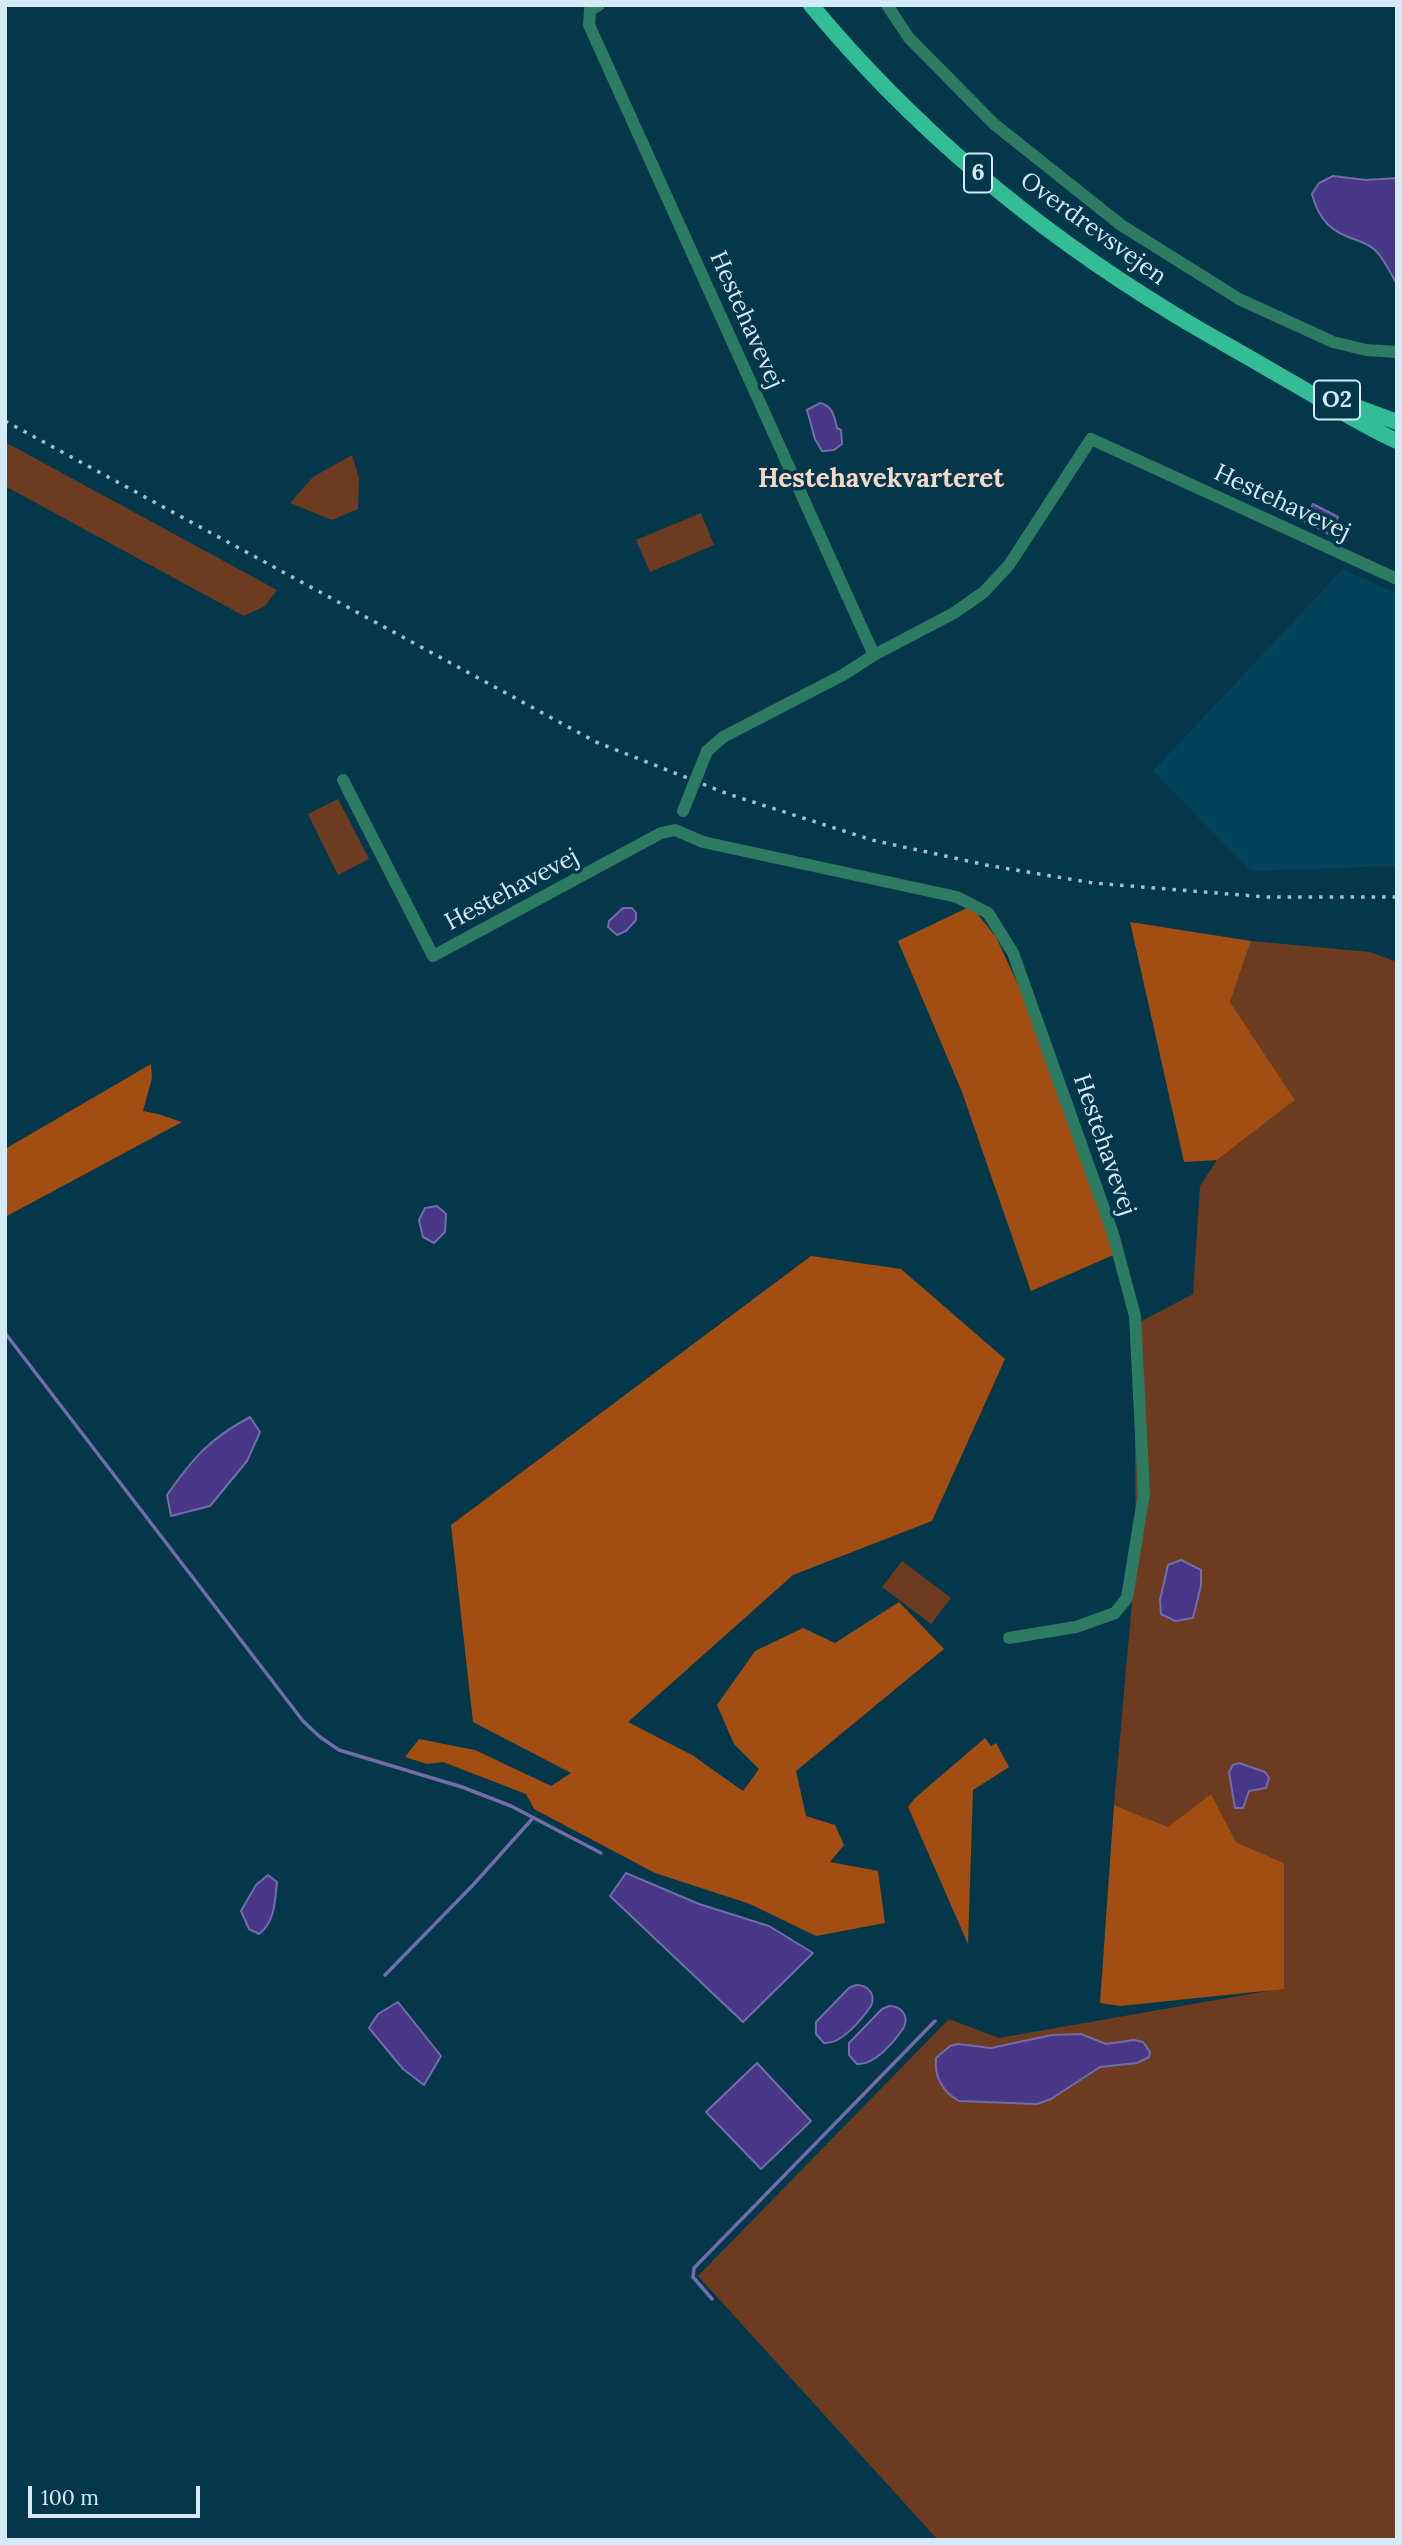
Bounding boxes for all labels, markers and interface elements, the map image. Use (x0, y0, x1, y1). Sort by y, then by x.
road number: 6 (964, 154, 992, 192)
street label: Overdrevsvejen (1014, 166, 1172, 292)
street label: Hestehavevej (703, 247, 789, 393)
road number: O2 (1314, 380, 1360, 420)
street label: Hestehavevej (1209, 459, 1355, 547)
district label: Hestehavekvarteret (758, 464, 1004, 496)
street label: Hestehavevej (440, 843, 584, 937)
street label: Hestehavevej (1066, 1071, 1142, 1219)
scale bar (32, 2472, 203, 2516)
text: 100 m (41, 2484, 99, 2511)

